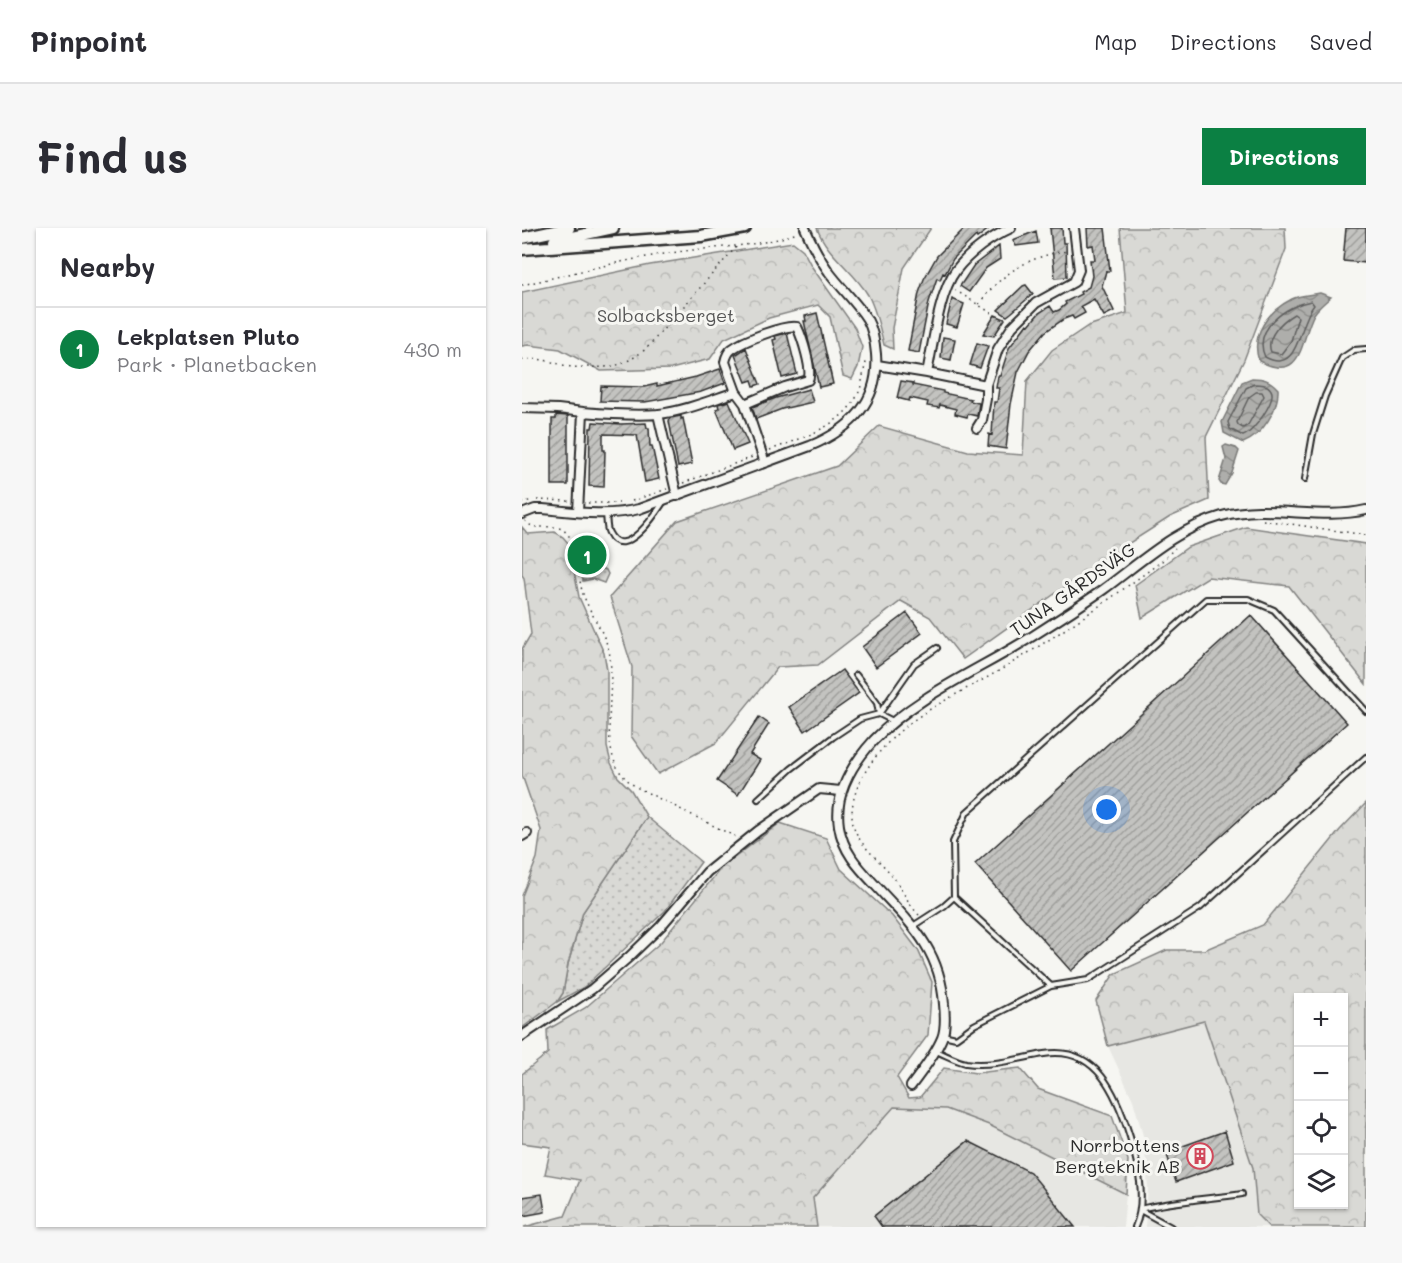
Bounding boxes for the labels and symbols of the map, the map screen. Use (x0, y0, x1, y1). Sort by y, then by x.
park label: Solbacksberget (597, 303, 735, 327)
pin: 1 (568, 532, 606, 578)
street label: TUNA GÅRDSVÄG (1005, 537, 1140, 641)
your location (1092, 795, 1121, 824)
place label: Norrbottens Bergteknik AB (1055, 1133, 1180, 1178)
building icon: Norrbottens Bergteknik AB (1185, 1141, 1215, 1171)

